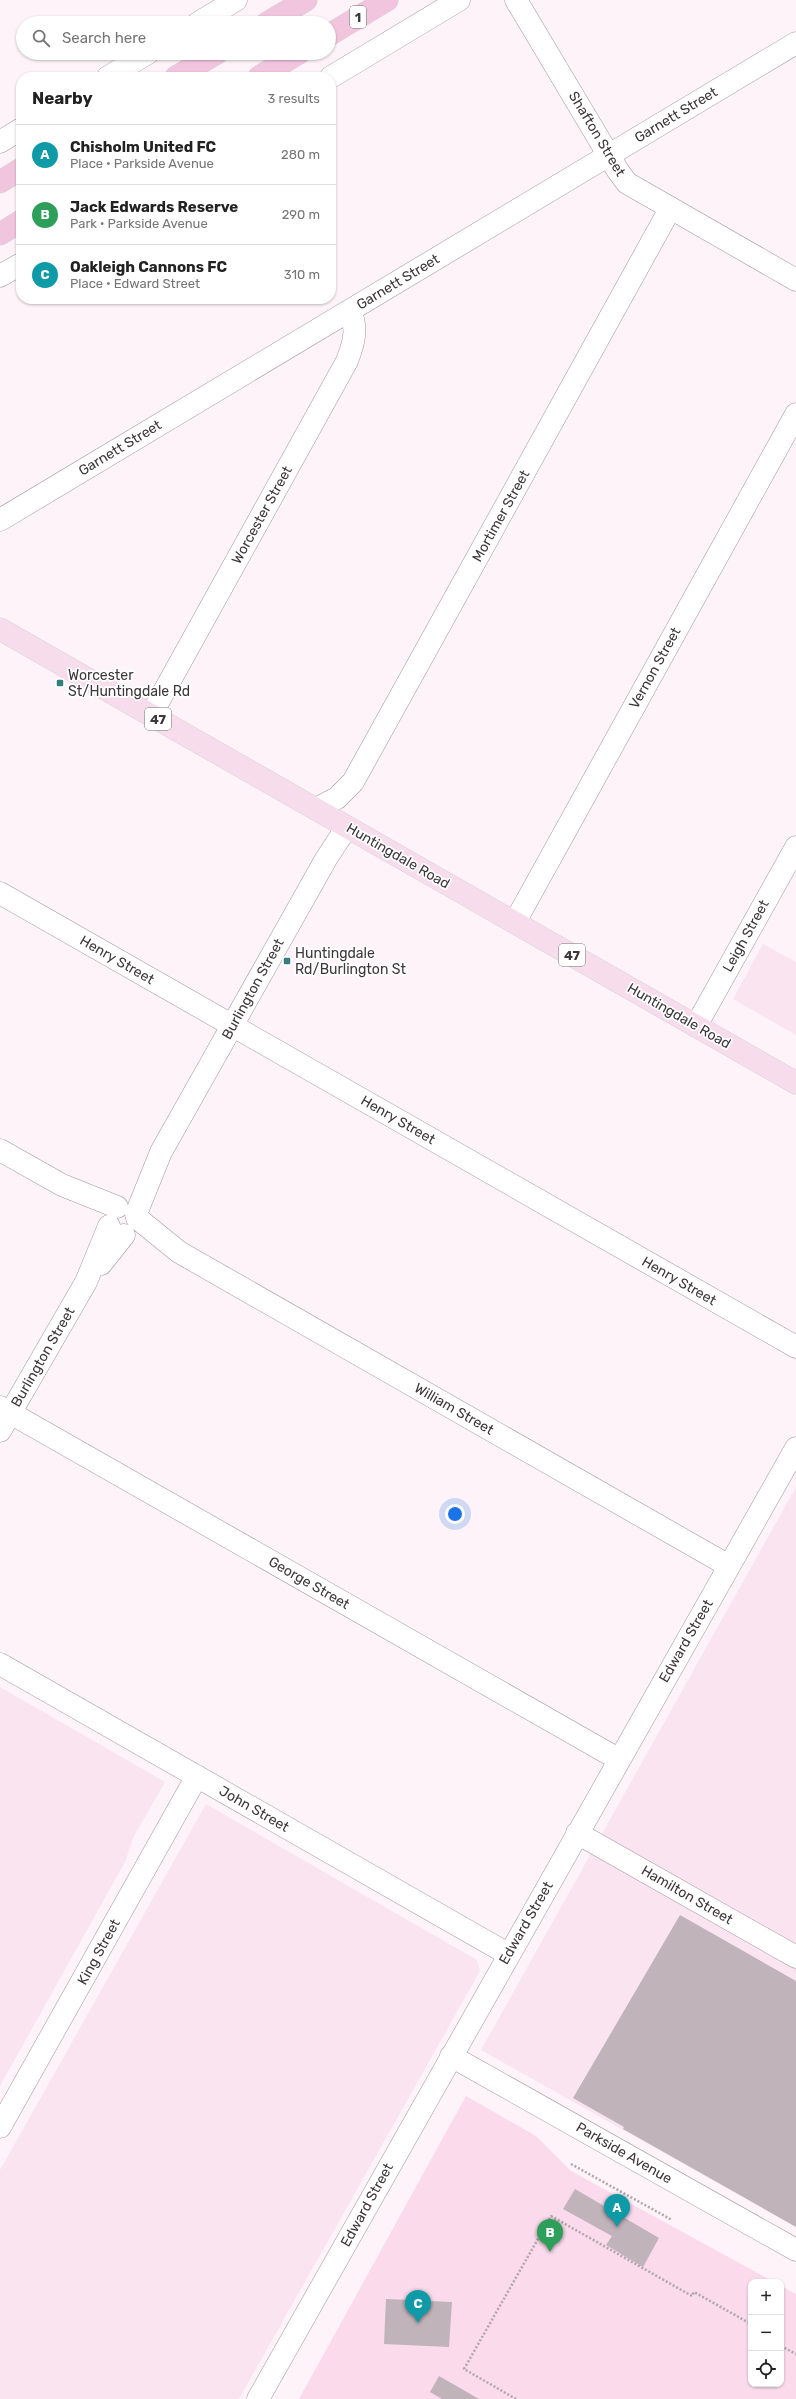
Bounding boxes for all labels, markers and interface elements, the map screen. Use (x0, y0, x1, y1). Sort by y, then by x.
road number: 1 (350, 6, 366, 28)
search box (16, 16, 336, 60)
icon: search (30, 27, 52, 49)
text: Search here (62, 29, 146, 47)
street label: Garnett Street (631, 83, 721, 146)
text: Nearby (32, 88, 93, 108)
street label: Shafton Street (565, 88, 629, 180)
text: 3 results (268, 91, 320, 106)
text: Chisholm United FC (70, 138, 216, 156)
text: A (40, 147, 50, 162)
text: 280 m (281, 147, 320, 162)
text: Place · Parkside Avenue (70, 156, 214, 171)
text: Jack Edwards Reserve (70, 198, 238, 216)
text: B (40, 207, 50, 222)
text: 290 m (282, 207, 320, 222)
text: Park · Parkside Avenue (70, 216, 208, 231)
street label: Garnett Street (353, 250, 443, 313)
text: Oakleigh Cannons FC (70, 258, 227, 276)
text: C (40, 267, 50, 282)
text: 310 m (284, 267, 320, 282)
text: Place · Edward Street (70, 276, 200, 291)
street label: Garnett Street (75, 416, 165, 479)
street label: Worcester Street (228, 463, 296, 567)
street label: Mortimer Street (469, 467, 534, 565)
street label: Vernon Street (626, 624, 685, 712)
place label: Worcester St/Huntingdale Rd (68, 667, 190, 700)
marker: Worcester St/Huntingdale Rd (55, 678, 65, 688)
road number: 47 (145, 708, 171, 730)
street label: Huntingdale Road (343, 820, 453, 892)
street label: Leigh Street (719, 897, 773, 975)
street label: Henry Street (77, 932, 158, 988)
street label: Burlington Street (218, 935, 288, 1042)
road number: 47 (559, 944, 585, 966)
place label: Huntingdale Rd/Burlington St (295, 945, 406, 978)
marker: Huntingdale Rd/Burlington St (282, 956, 292, 966)
street label: Huntingdale Road (624, 980, 734, 1052)
street label: Henry Street (358, 1092, 439, 1148)
street label: Henry Street (639, 1253, 720, 1309)
street label: Burlington Street (7, 1304, 79, 1410)
street label: William Street (411, 1379, 497, 1439)
your location (445, 1504, 465, 1524)
street label: George Street (265, 1553, 353, 1613)
street label: Edward Street (655, 1596, 717, 1685)
street label: John Street (216, 1782, 292, 1836)
street label: Hamilton Street (638, 1862, 736, 1928)
street label: Edward Street (495, 1878, 557, 1967)
street label: King Street (74, 1916, 124, 1988)
street label: Parkside Avenue (573, 2119, 675, 2187)
street label: Edward Street (337, 2160, 397, 2250)
pin: A (604, 2194, 630, 2227)
pin: B (537, 2219, 563, 2252)
map controls (748, 2279, 784, 2387)
button: + (748, 2279, 784, 2315)
pin: C (405, 2290, 431, 2323)
button: − (748, 2315, 784, 2351)
button: locate (748, 2351, 784, 2387)

